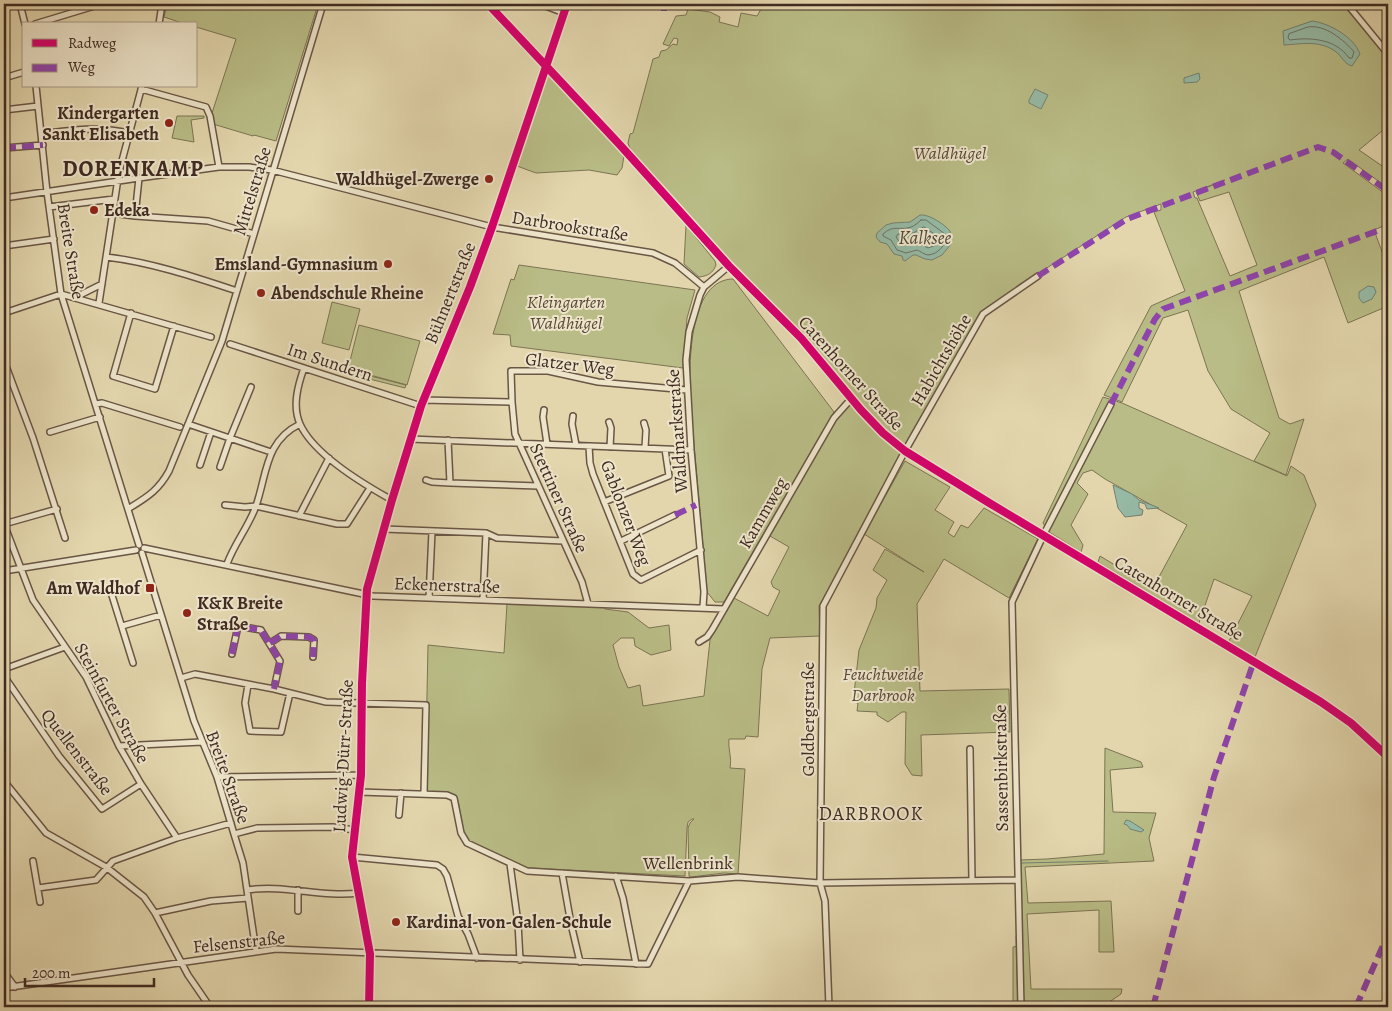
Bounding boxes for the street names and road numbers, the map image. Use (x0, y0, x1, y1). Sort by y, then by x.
street label: Mittelstraße (227, 144, 277, 238)
street label: Breite Straße (52, 201, 90, 301)
street label: Darbrookstraße (510, 205, 630, 247)
street label: Bühnertstraße (419, 239, 481, 347)
street label: Catenhorner Straße (793, 310, 909, 436)
street label: Habichtshöhe (905, 310, 977, 410)
street label: Im Sundern (284, 337, 376, 387)
street label: Glatzer Weg (524, 347, 616, 381)
street label: Waldmarkstraße (661, 368, 693, 495)
street label: Stettiner Straße (524, 439, 594, 557)
street label: Gablonzer Weg (595, 457, 657, 569)
street label: Kammweg (733, 473, 793, 553)
street label: Catenhorner Straße (1110, 550, 1248, 646)
street label: Eckenerstraße (393, 571, 501, 599)
street label: Steinfurter Straße (69, 638, 155, 768)
street label: Goldbergstraße (796, 662, 820, 776)
street label: Ludwig-Dürr-Straße (327, 679, 359, 833)
street label: Quellenstraße (36, 704, 118, 800)
street label: Sassenbirkstraße (988, 704, 1014, 832)
street label: Breite Straße (200, 727, 256, 827)
street label: Wellenbrink (642, 851, 733, 875)
street label: Felsenstraße (191, 925, 287, 959)

